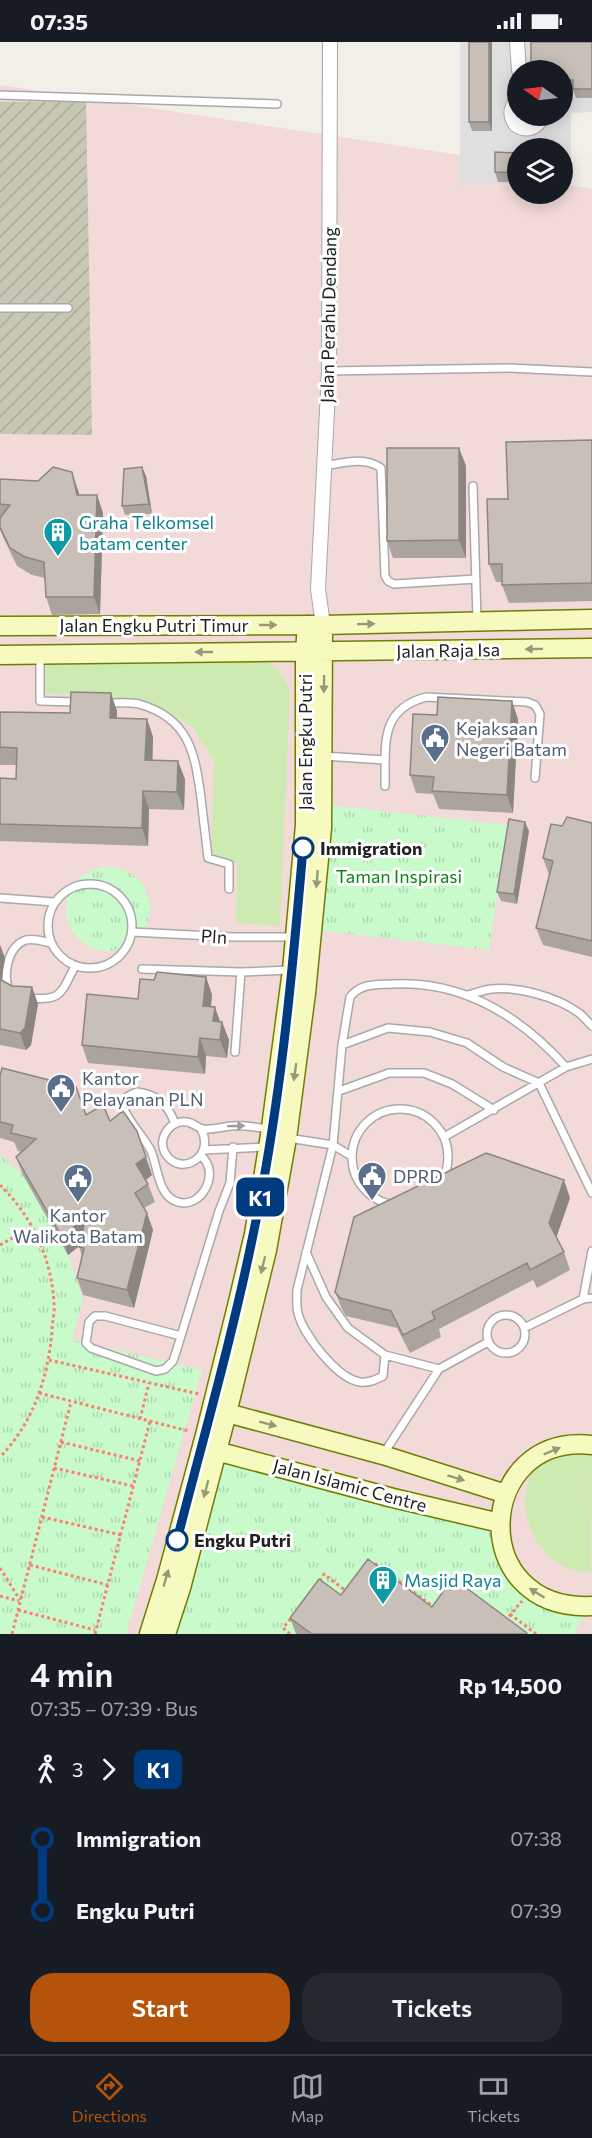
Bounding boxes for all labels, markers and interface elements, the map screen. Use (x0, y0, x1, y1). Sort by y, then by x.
text: 07:35 (30, 8, 88, 35)
north arrow (507, 60, 573, 126)
map controls (507, 60, 573, 204)
button: layers (507, 138, 573, 204)
street label: Jalan Perahu Dendang (315, 227, 341, 403)
place label: Graha Telkomsel batam center (79, 511, 214, 554)
building icon: Graha Telkomsel batam center (42, 516, 74, 558)
street label: Jalan Engku Putri Timur (59, 614, 249, 636)
one-way arrow (259, 620, 278, 630)
one-way arrow (356, 620, 375, 629)
street label: Jalan Raja Isa (396, 638, 500, 662)
one-way arrow (524, 644, 543, 654)
one-way arrow (195, 647, 214, 657)
street label: Jalan Engku Putri (294, 674, 316, 810)
one-way arrow (319, 674, 329, 693)
place label: Kejaksaan Negeri Batam (456, 717, 567, 760)
public building icon: Kejaksaan Negeri Batam (419, 722, 451, 764)
marker: Immigration (292, 837, 314, 859)
place label: Immigration (320, 837, 423, 859)
park label: Taman Inspirasi (336, 865, 462, 887)
one-way arrow (312, 869, 322, 888)
street label: Pln (200, 924, 228, 948)
one-way arrow (291, 1063, 300, 1082)
place label: Kantor Pelayanan PLN (82, 1067, 203, 1110)
public building icon: Kantor Pelayanan PLN (45, 1072, 77, 1114)
one-way arrow (227, 1122, 246, 1131)
public building icon: DPRD (356, 1160, 388, 1202)
public building icon: Kantor Walikota Batam (62, 1162, 94, 1204)
place label: DPRD (393, 1165, 443, 1187)
line badge: K1 (233, 1178, 287, 1216)
text: K1 (248, 1185, 272, 1210)
place label: Kantor Walikota Batam (13, 1204, 143, 1247)
one-way arrow (258, 1255, 268, 1274)
one-way arrow (259, 1420, 277, 1429)
one-way arrow (543, 1446, 561, 1456)
street label: Jalan Islamic Centre (271, 1454, 429, 1516)
one-way arrow (447, 1474, 465, 1483)
one-way arrow (201, 1480, 211, 1498)
marker: Engku Putri (166, 1529, 188, 1551)
place label: Engku Putri (194, 1529, 291, 1551)
building icon: Masjid Raya (367, 1564, 399, 1606)
one-way arrow (162, 1569, 171, 1587)
place label: Masjid Raya (404, 1569, 502, 1591)
one-way arrow (529, 1587, 545, 1598)
text: 4 min (30, 1653, 113, 1694)
text: Rp 14,500 (459, 1672, 562, 1699)
text: 07:35 – 07:39 · Bus (30, 1696, 198, 1720)
icon: walk (30, 1753, 63, 1786)
icon: forward (92, 1753, 125, 1786)
text: 3 (72, 1757, 83, 1781)
text: K1 (146, 1757, 170, 1782)
text: Immigration (76, 1825, 201, 1852)
text: 07:38 (510, 1826, 562, 1850)
text: Engku Putri (76, 1897, 195, 1924)
text: 07:39 (510, 1898, 562, 1922)
button: Start (30, 1973, 290, 2042)
button: Tickets (302, 1973, 562, 2042)
tab: Directions (72, 2070, 147, 2125)
tab: Map (291, 2070, 324, 2125)
tab: Tickets (467, 2070, 520, 2125)

